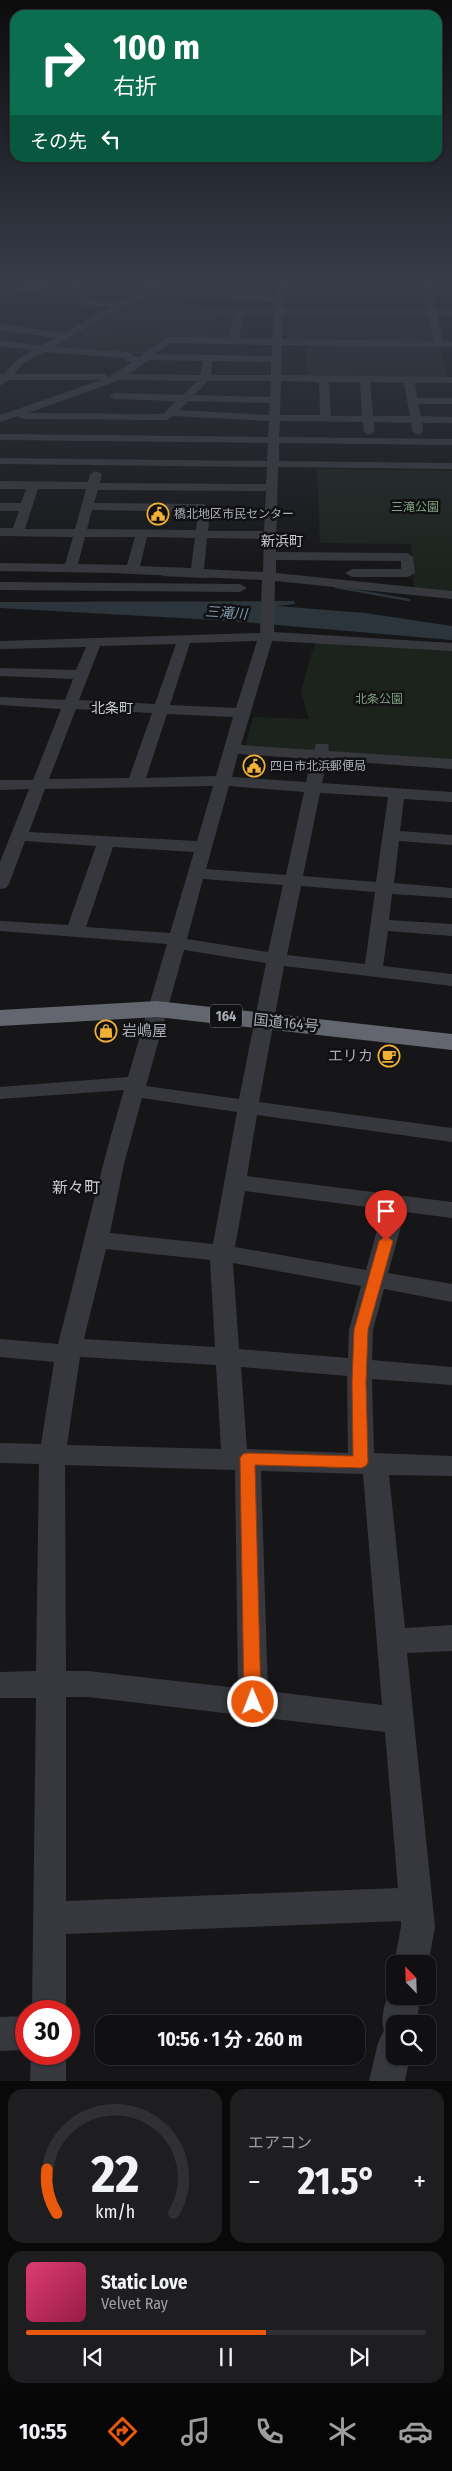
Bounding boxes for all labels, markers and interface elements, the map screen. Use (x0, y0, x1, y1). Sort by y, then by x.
text: 100 m (113, 26, 200, 68)
icon: right (30, 30, 95, 95)
text: 右折 (113, 73, 157, 100)
icon: left (97, 125, 125, 153)
text: その先 (30, 130, 87, 153)
park label: 三滝公園 (391, 500, 439, 514)
public building icon: 橋北地区市民センター (146, 502, 170, 526)
place label: 橋北地区市民センター (174, 507, 294, 521)
district label: 新浜町 (261, 533, 303, 550)
water label: 三滝川 (204, 603, 250, 623)
park label: 北条公園 (355, 692, 403, 706)
district label: 北条町 (91, 700, 133, 717)
public building icon: 四日市北浜郵便局 (242, 754, 266, 778)
place label: 四日市北浜郵便局 (270, 759, 366, 773)
road number: 164 (210, 1004, 242, 1028)
street label: 国道164号 (252, 1011, 320, 1035)
shop icon: 岩嶋屋 (94, 1019, 118, 1043)
place label: 岩嶋屋 (122, 1022, 167, 1040)
cafe icon: エリカ (377, 1044, 401, 1068)
place label: エリカ (328, 1047, 373, 1065)
district label: 新々町 (52, 1178, 100, 1197)
pin (365, 1190, 407, 1241)
icon: arrive (372, 1197, 400, 1225)
position arrow (226, 1675, 278, 1727)
north arrow (386, 1955, 436, 2005)
map controls (386, 1955, 436, 2065)
speed limit sign: 30 (15, 2000, 80, 2065)
button: search (386, 2015, 436, 2065)
text: 10:56 · 1 分 · 260 m (157, 2028, 303, 2051)
text: エアコン (248, 2133, 312, 2152)
text: 22 (90, 2143, 139, 2206)
text: 21.5° (298, 2158, 376, 2204)
text: − (248, 2165, 261, 2198)
text: + (413, 2165, 426, 2198)
text: km/h (95, 2201, 135, 2223)
text: Static Love (101, 2271, 188, 2294)
text: Velvet Ray (101, 2294, 168, 2313)
icon: previous (79, 2343, 107, 2371)
icon: pause (212, 2343, 240, 2371)
icon: next (345, 2343, 373, 2371)
icon: directions (105, 2414, 140, 2449)
icon: music (178, 2414, 213, 2449)
icon: phone (252, 2414, 287, 2449)
icon: climate (325, 2414, 360, 2449)
icon: car (398, 2414, 433, 2449)
text: 10:55 (19, 2418, 67, 2445)

